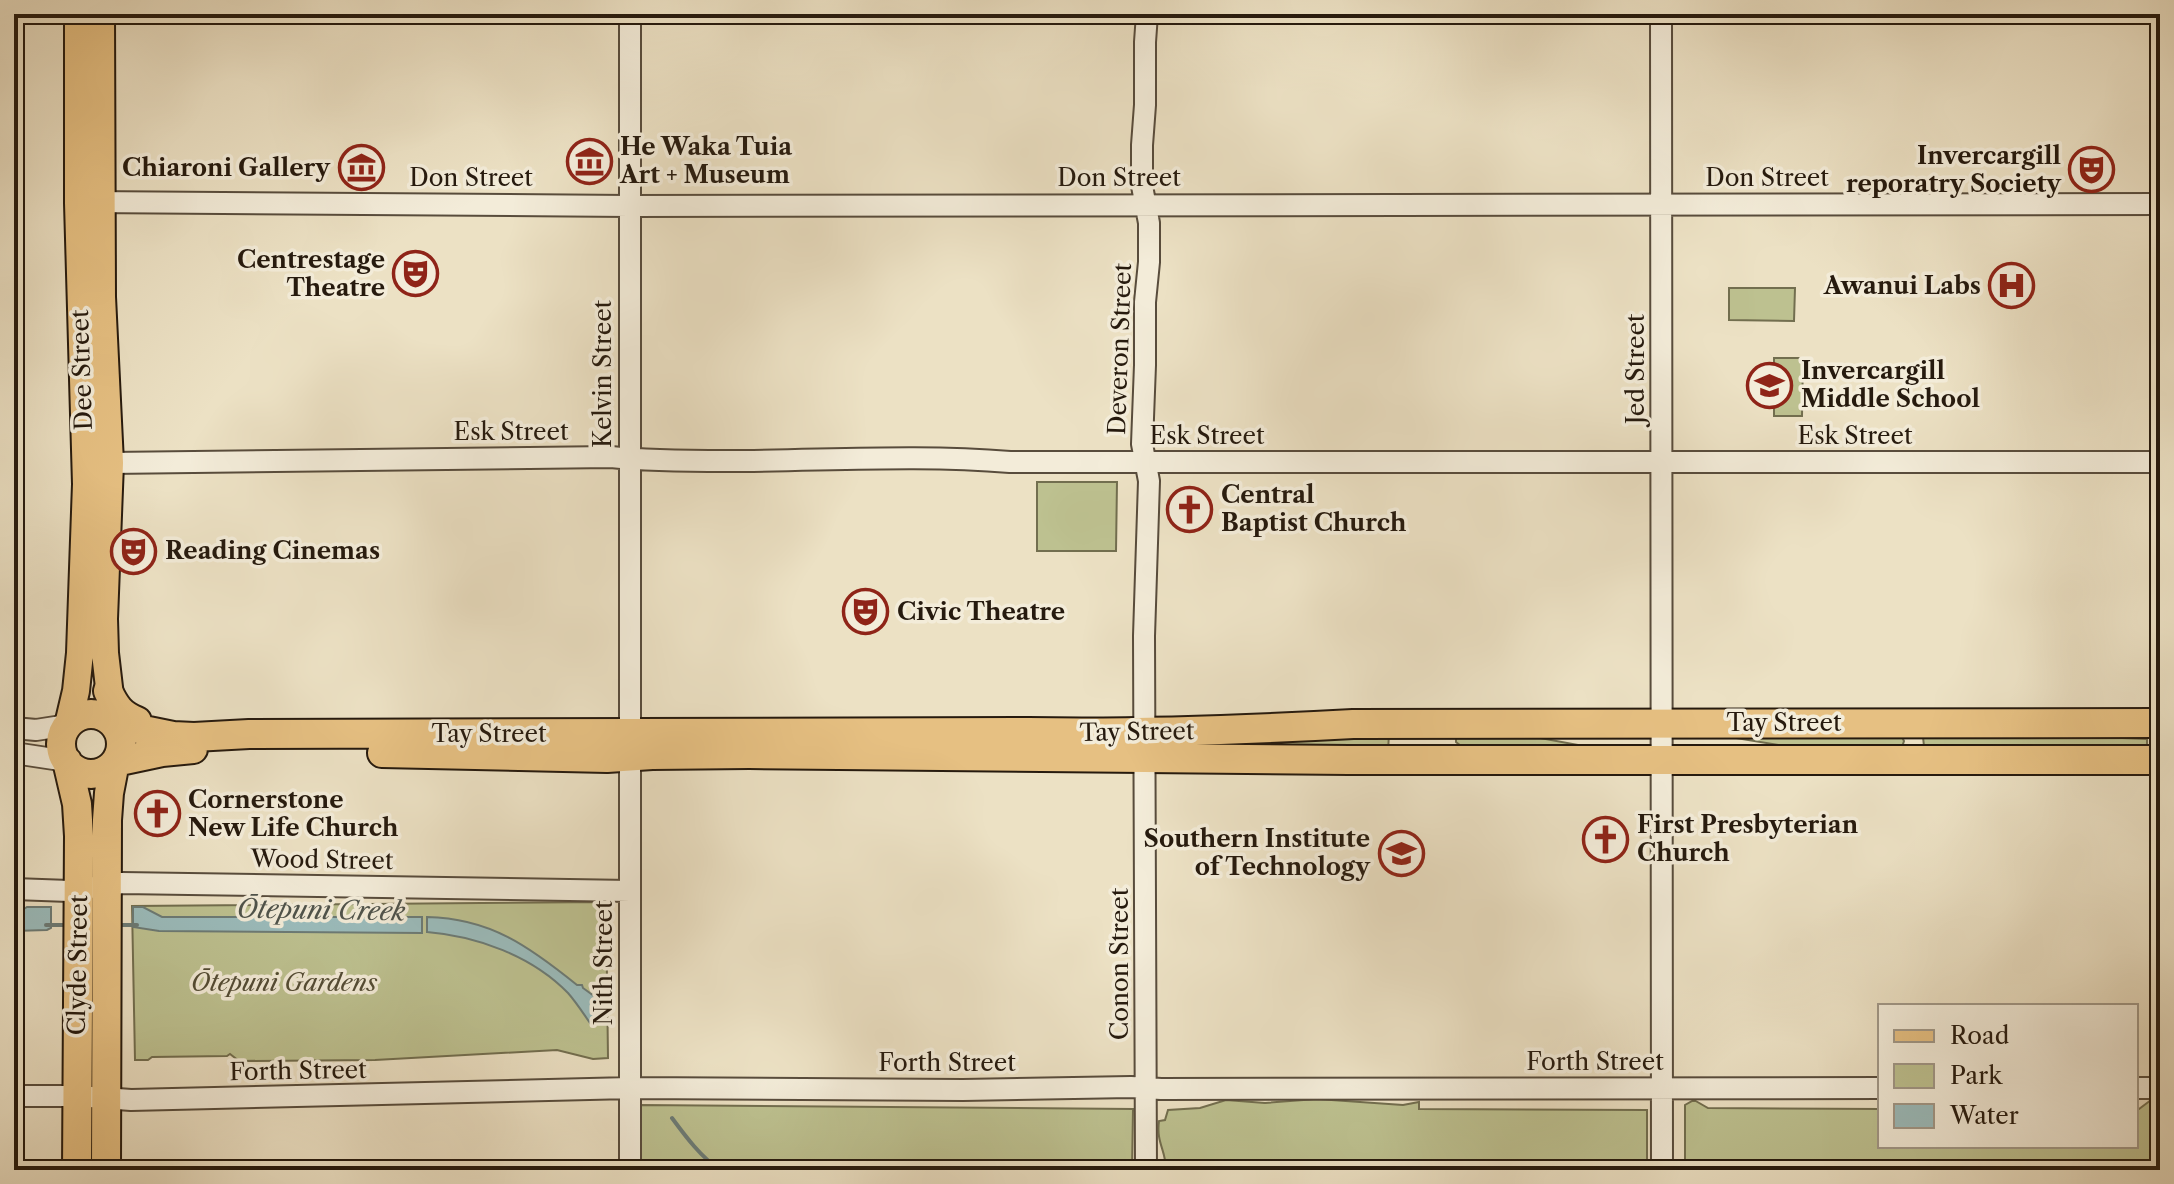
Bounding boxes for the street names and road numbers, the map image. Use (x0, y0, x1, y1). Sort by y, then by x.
street label: Don Street (409, 163, 533, 192)
street label: Don Street (1057, 163, 1181, 192)
street label: Don Street (1705, 163, 1829, 192)
street label: Deveron Street (1102, 262, 1137, 436)
street label: Kelvin Street (588, 299, 617, 448)
street label: Dee Street (65, 309, 98, 431)
street label: Jed Street (1621, 313, 1650, 428)
street label: Esk Street (454, 417, 569, 446)
street label: Esk Street (1150, 421, 1265, 450)
street label: Esk Street (1798, 421, 1913, 450)
street label: Tay Street (1727, 708, 1842, 737)
street label: Tay Street (1079, 716, 1195, 747)
street label: Tay Street (432, 719, 547, 748)
street label: Wood Street (249, 844, 394, 875)
street label: Conon Street (1105, 887, 1134, 1040)
street label: Clyde Street (62, 894, 93, 1036)
street label: Nith Street (589, 900, 618, 1025)
street label: Forth Street (1526, 1047, 1664, 1076)
street label: Forth Street (878, 1048, 1016, 1077)
street label: Forth Street (229, 1055, 367, 1086)

